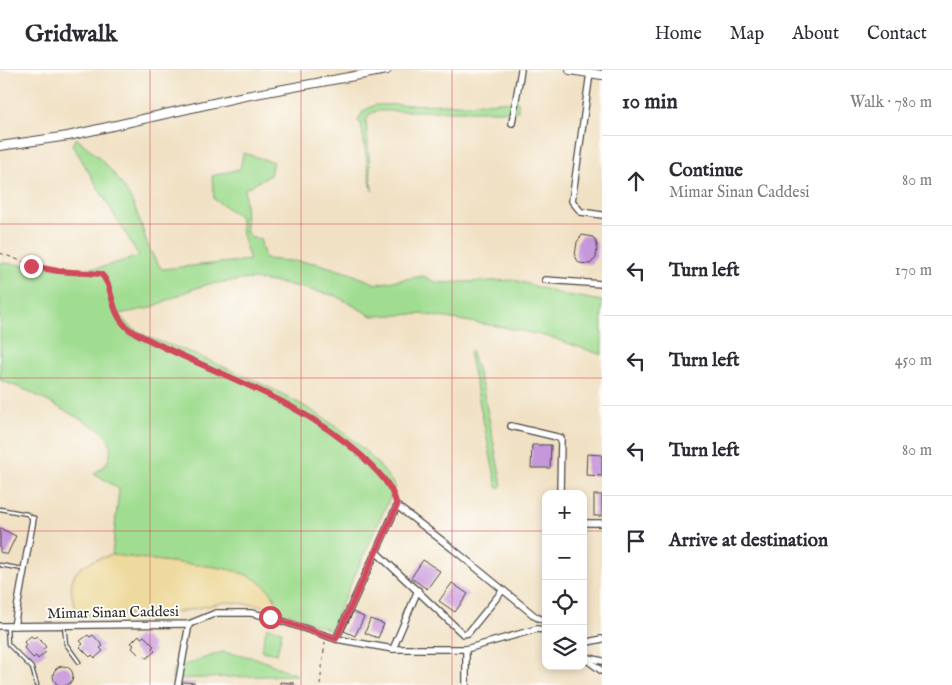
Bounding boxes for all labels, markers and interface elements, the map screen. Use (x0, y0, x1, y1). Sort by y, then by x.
text: Gridwalk (25, 19, 117, 50)
text: Home (655, 23, 702, 46)
text: Map (730, 23, 764, 46)
text: About (792, 23, 839, 46)
text: Contact (867, 23, 927, 46)
text: 10 min (622, 89, 678, 116)
text: Walk · 780 m (850, 93, 932, 113)
text: Continue (669, 159, 743, 183)
icon: ahead (622, 167, 650, 195)
text: 80 m (902, 171, 932, 191)
text: Mimar Sinan Caddesi (669, 183, 810, 203)
route end (20, 255, 43, 278)
icon: left (622, 257, 650, 285)
text: Turn left (669, 259, 740, 283)
text: 170 m (895, 261, 932, 281)
icon: left (622, 347, 650, 375)
text: Turn left (669, 349, 740, 373)
text: 450 m (895, 351, 932, 371)
icon: left (622, 437, 650, 465)
text: Turn left (669, 439, 740, 463)
text: 80 m (902, 441, 932, 461)
map controls (542, 490, 587, 670)
button: + (542, 490, 587, 535)
icon: arrive (622, 527, 650, 555)
text: Arrive at destination (669, 529, 828, 553)
button: − (542, 535, 587, 580)
button: locate (542, 580, 587, 625)
street label: Mimar Sinan Caddesi (47, 602, 179, 623)
route start (259, 606, 282, 629)
button: layers (542, 625, 587, 670)

